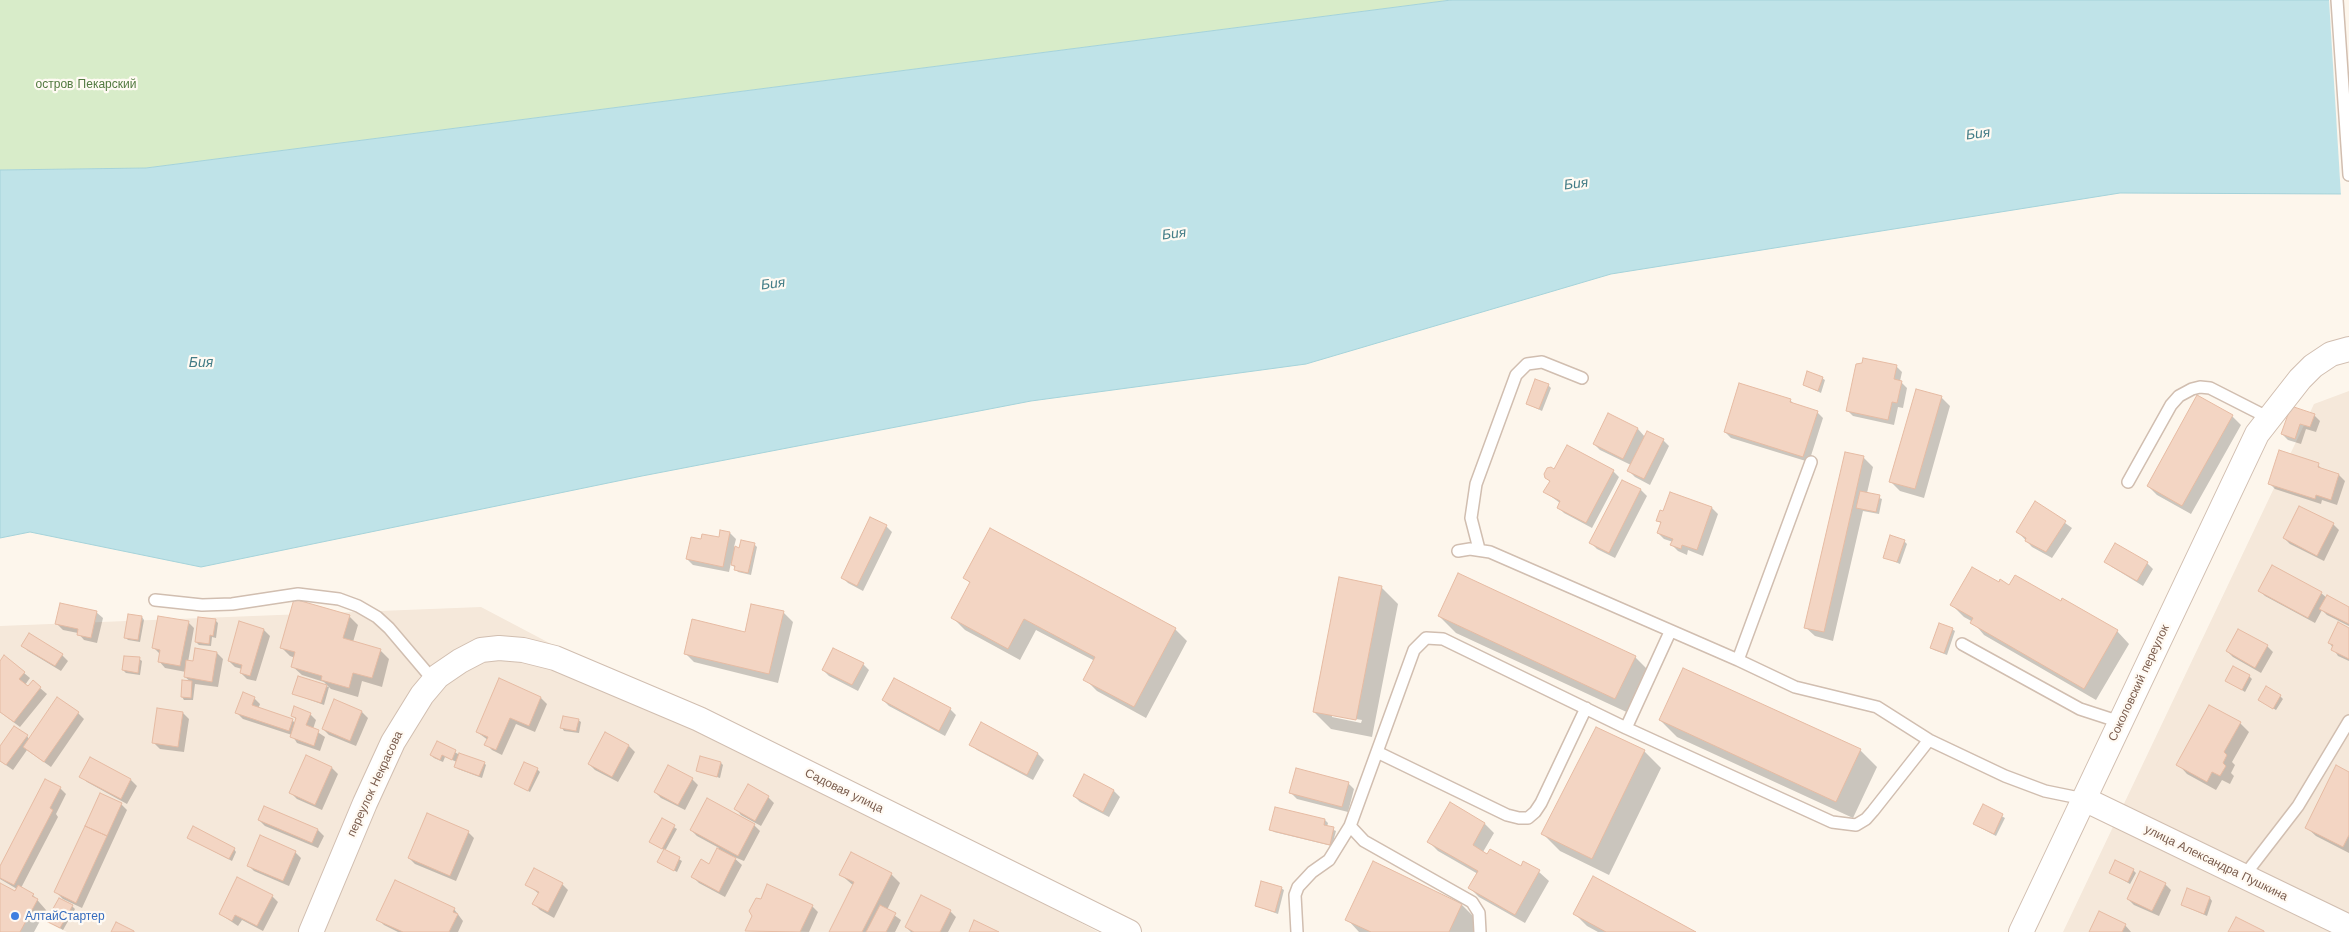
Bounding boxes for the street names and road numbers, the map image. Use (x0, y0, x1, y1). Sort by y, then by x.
street label: Соколовский переулок (2106, 622, 2172, 744)
street label: переулок Некрасова (344, 729, 406, 839)
street label: Садовая улица (802, 766, 886, 816)
street label: улица Александра Пушкина (2142, 822, 2290, 904)

